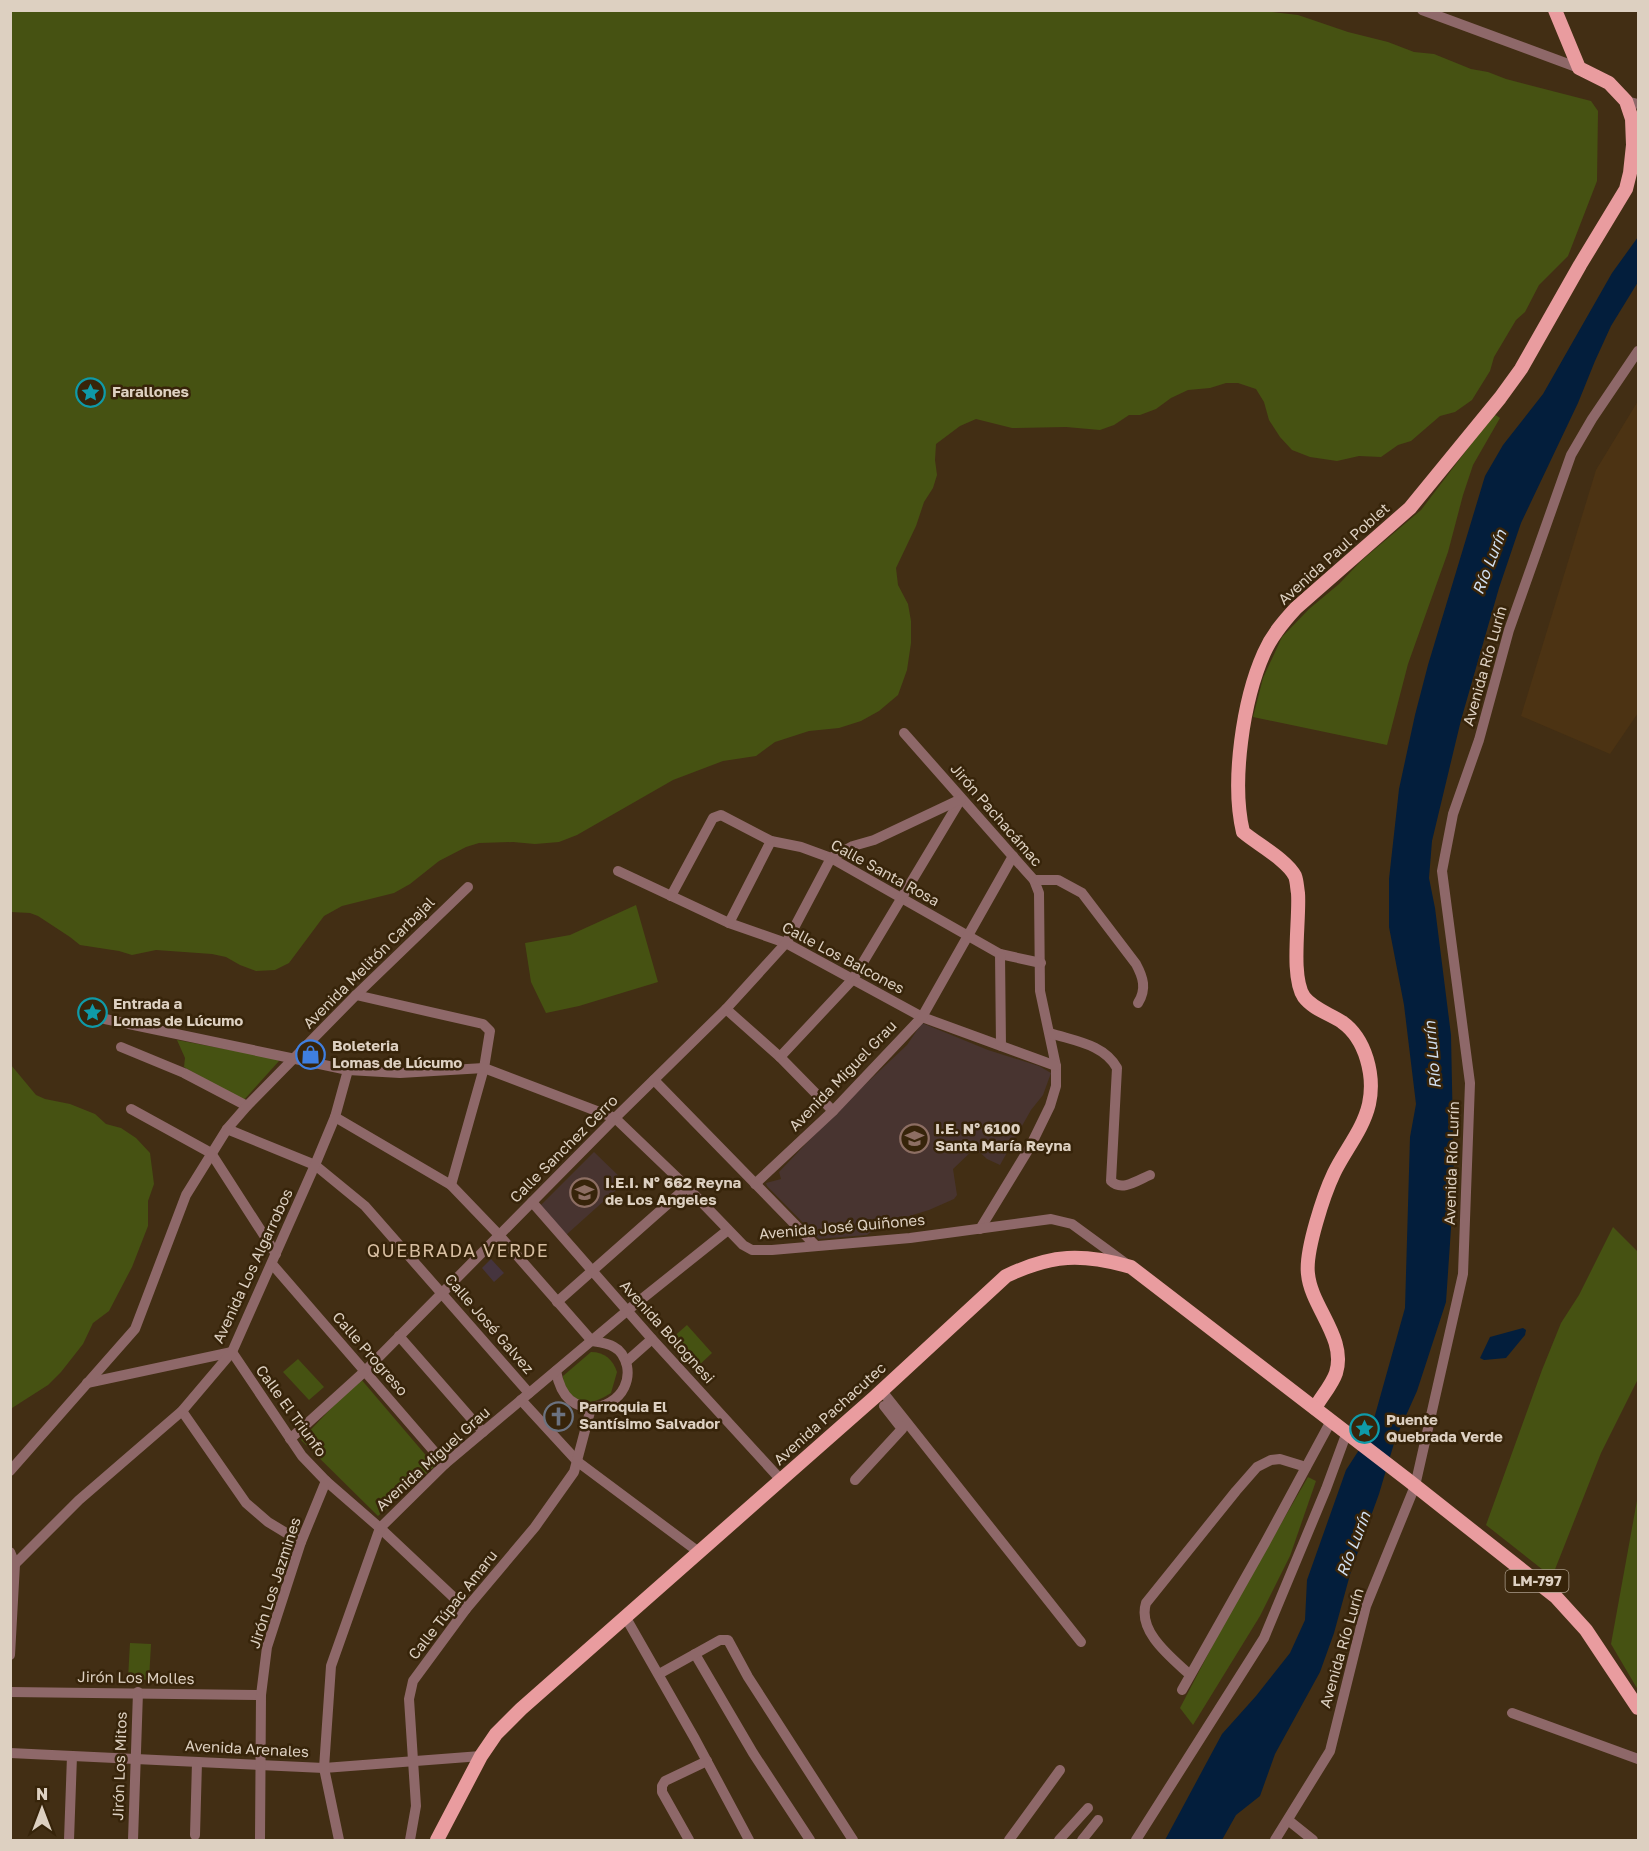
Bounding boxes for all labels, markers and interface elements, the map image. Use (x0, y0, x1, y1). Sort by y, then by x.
place icon: Farallones (75, 376, 107, 408)
place label: Farallones (112, 382, 189, 400)
street label: Avenida Paul Poblet (1274, 499, 1393, 608)
water label: Río Lurín (1468, 526, 1511, 597)
street label: Avenida Río Lurín (1458, 604, 1510, 728)
street label: Jirón Pachacámac (947, 759, 1046, 870)
street label: Calle Santa Rosa (828, 835, 943, 909)
street label: Avenida Melitón Carbajal (299, 893, 438, 1032)
street label: Calle Los Balcones (779, 917, 908, 997)
place label: Entrada a Lomas de Lúcumo (113, 994, 243, 1029)
place icon: Entrada a Lomas de Lúcumo (76, 997, 108, 1029)
street label: Avenida Miguel Grau (785, 1016, 900, 1134)
water label: Río Lurín (1419, 1019, 1445, 1090)
place label: Boleteria Lomas de Lúcumo (332, 1036, 462, 1071)
shop icon: Boleteria Lomas de Lúcumo (295, 1039, 327, 1071)
street label: Calle Sanchez Cerro (506, 1091, 621, 1206)
street label: Avenida Río Lurín (1440, 1101, 1462, 1225)
place label: I.E. N° 6100 Santa María Reyna (935, 1119, 1072, 1154)
school or university icon: I.E. N° 6100 Santa María Reyna (898, 1122, 930, 1154)
place label: I.E.I. N° 662 Reyna de Los Angeles (605, 1173, 741, 1208)
school or university icon: I.E.I. N° 662 Reyna de Los Angeles (568, 1176, 600, 1208)
street label: Avenida Los Algarrobos (208, 1185, 296, 1346)
street label: Avenida José Quiñones (758, 1210, 926, 1242)
district label: QUEBRADA VERDE (367, 1239, 549, 1261)
street label: Calle José Galvez (442, 1270, 538, 1377)
street label: Avenida Bolognesi (617, 1276, 719, 1387)
street label: Calle Progreso (329, 1308, 412, 1399)
street label: Avenida Pachacutec (770, 1358, 889, 1468)
street label: Calle El Triunfo (253, 1361, 331, 1460)
place label: Parroquia El Santísimo Salvador (579, 1397, 720, 1432)
church icon: Parroquia El Santísimo Salvador (542, 1400, 574, 1432)
street label: Avenida Miguel Grau (372, 1402, 493, 1514)
place label: Puente Quebrada Verde (1386, 1410, 1503, 1445)
place icon: Puente Quebrada Verde (1349, 1413, 1381, 1445)
water label: Río Lurín (1332, 1508, 1375, 1579)
street label: Jirón Los Jazmines (244, 1515, 304, 1651)
street label: Calle Túpac Amaru (404, 1546, 501, 1663)
road number: LM-797 (1506, 1570, 1568, 1592)
street label: Avenida Río Lurín (1315, 1586, 1367, 1710)
street label: Jirón Los Molles (77, 1667, 195, 1687)
street label: Jirón Los Mitos (108, 1711, 130, 1821)
street label: Avenida Arenales (185, 1736, 310, 1760)
north arrow (12, 1779, 72, 1839)
text: N (36, 1784, 48, 1804)

